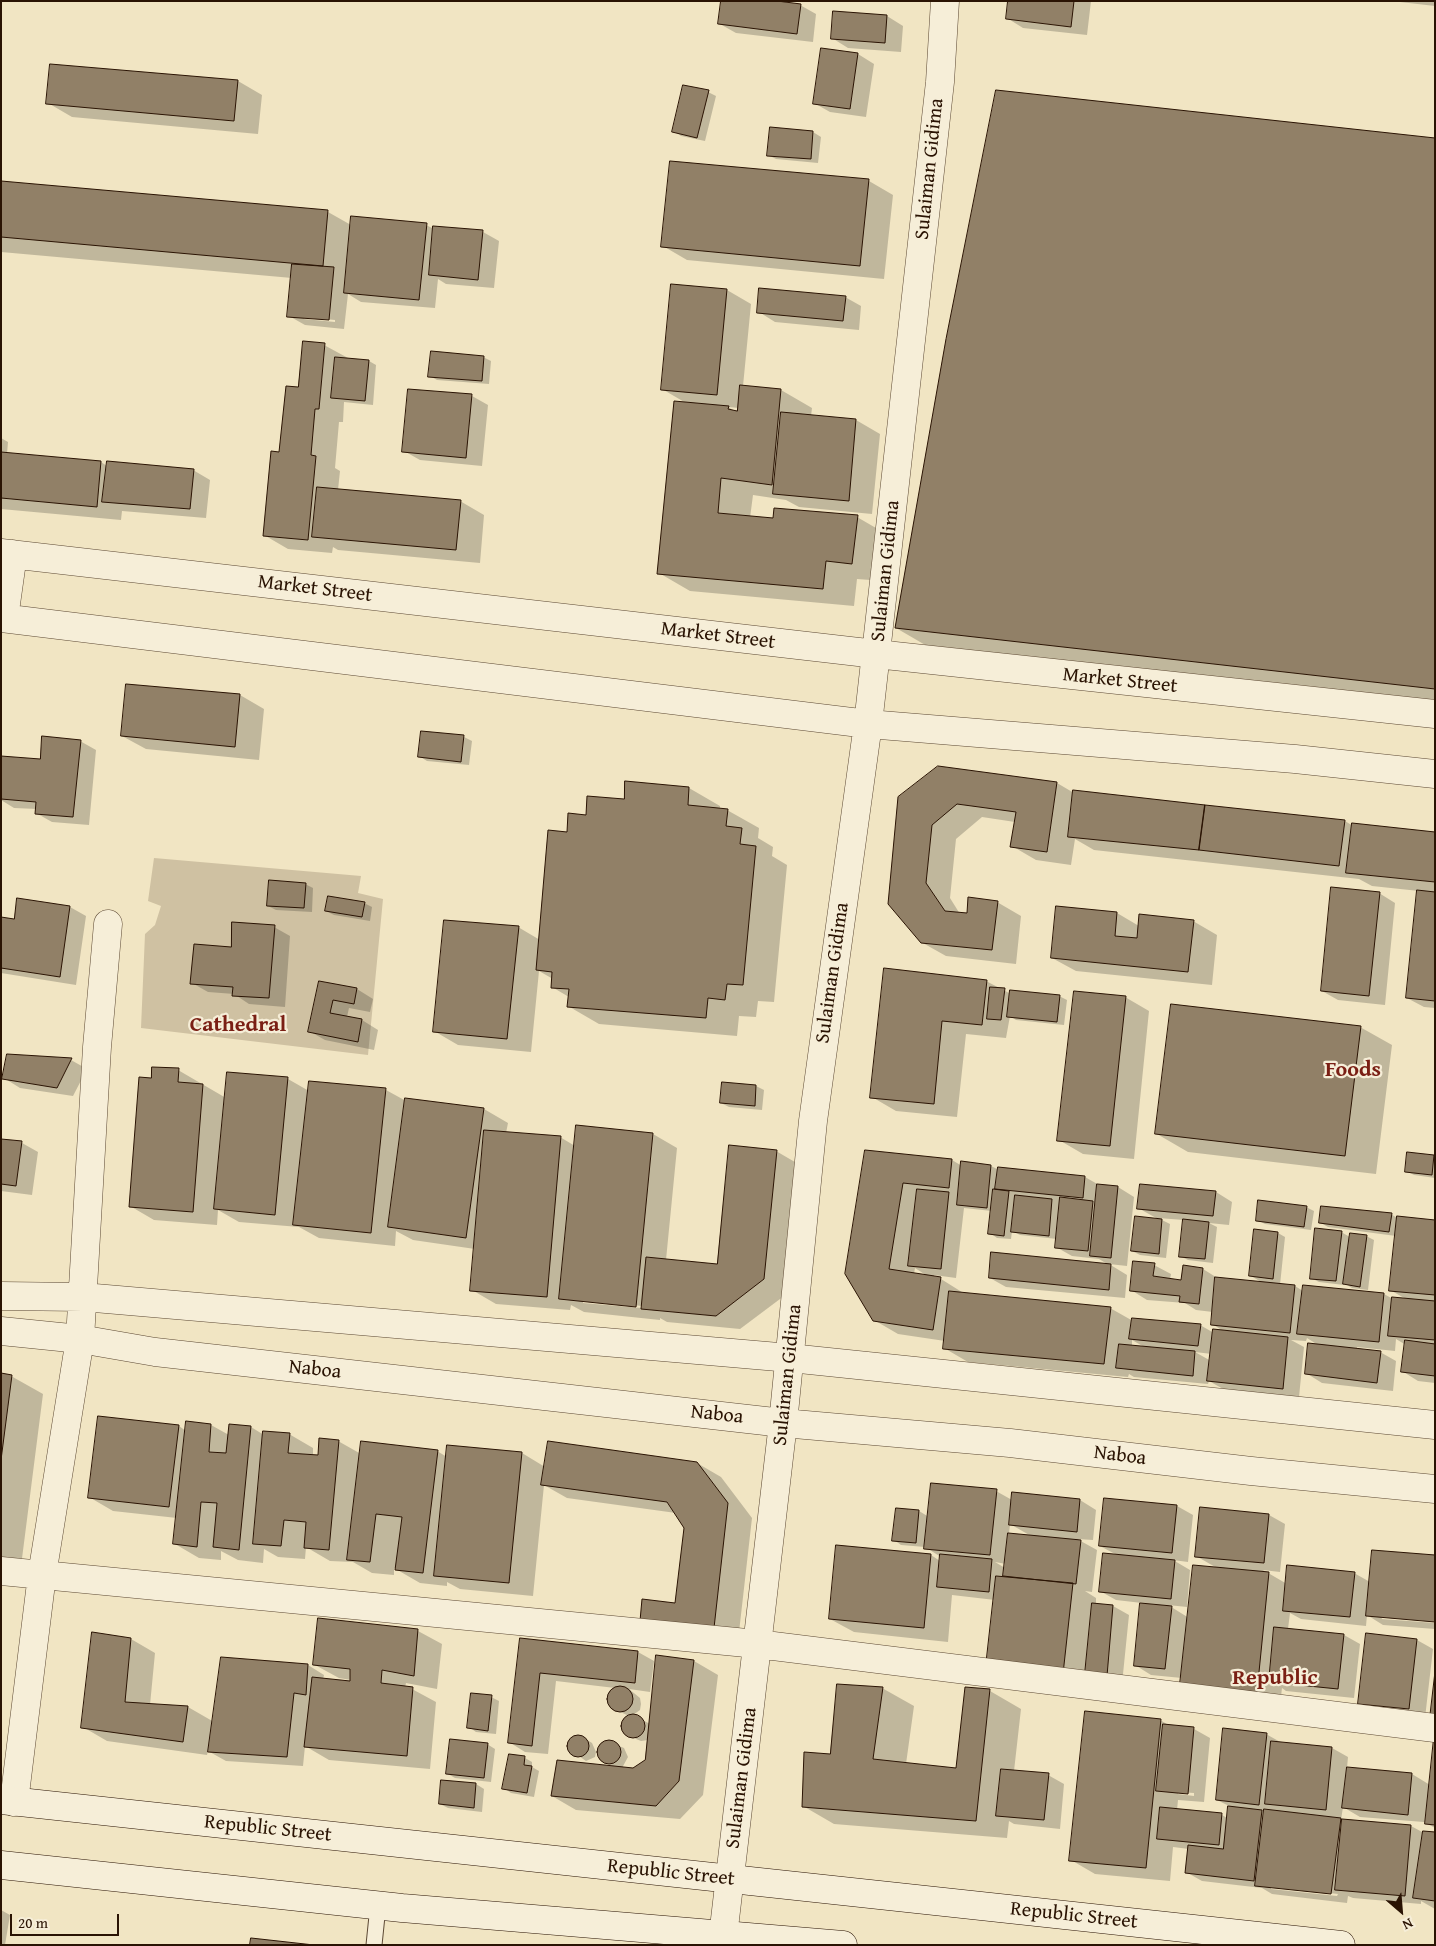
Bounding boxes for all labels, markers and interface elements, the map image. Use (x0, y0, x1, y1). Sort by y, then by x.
street label: Sulaiman Gidima (911, 97, 949, 241)
street label: Sulaiman Gidima (867, 499, 905, 643)
street label: Market Street (256, 570, 374, 608)
street label: Market Street (659, 617, 777, 655)
street label: Market Street (1061, 663, 1179, 699)
street label: Sulaiman Gidima (811, 901, 855, 1045)
district label: Cathedral (190, 1012, 286, 1038)
district label: Foods (1325, 1057, 1381, 1083)
street label: Sulaiman Gidima (769, 1303, 807, 1447)
street label: Naboa (288, 1355, 342, 1385)
street label: Naboa (690, 1400, 744, 1430)
street label: Naboa (1092, 1441, 1148, 1471)
district label: Republic (1232, 1665, 1318, 1691)
street label: Sulaiman Gidima (721, 1706, 763, 1850)
street label: Republic Street (203, 1810, 333, 1848)
street label: Republic Street (606, 1854, 736, 1892)
north arrow (1376, 1886, 1426, 1936)
street label: Republic Street (1009, 1897, 1139, 1935)
scale bar (12, 1904, 121, 1936)
text: 20 m (18, 1912, 48, 1933)
text: N (1399, 1913, 1417, 1935)

